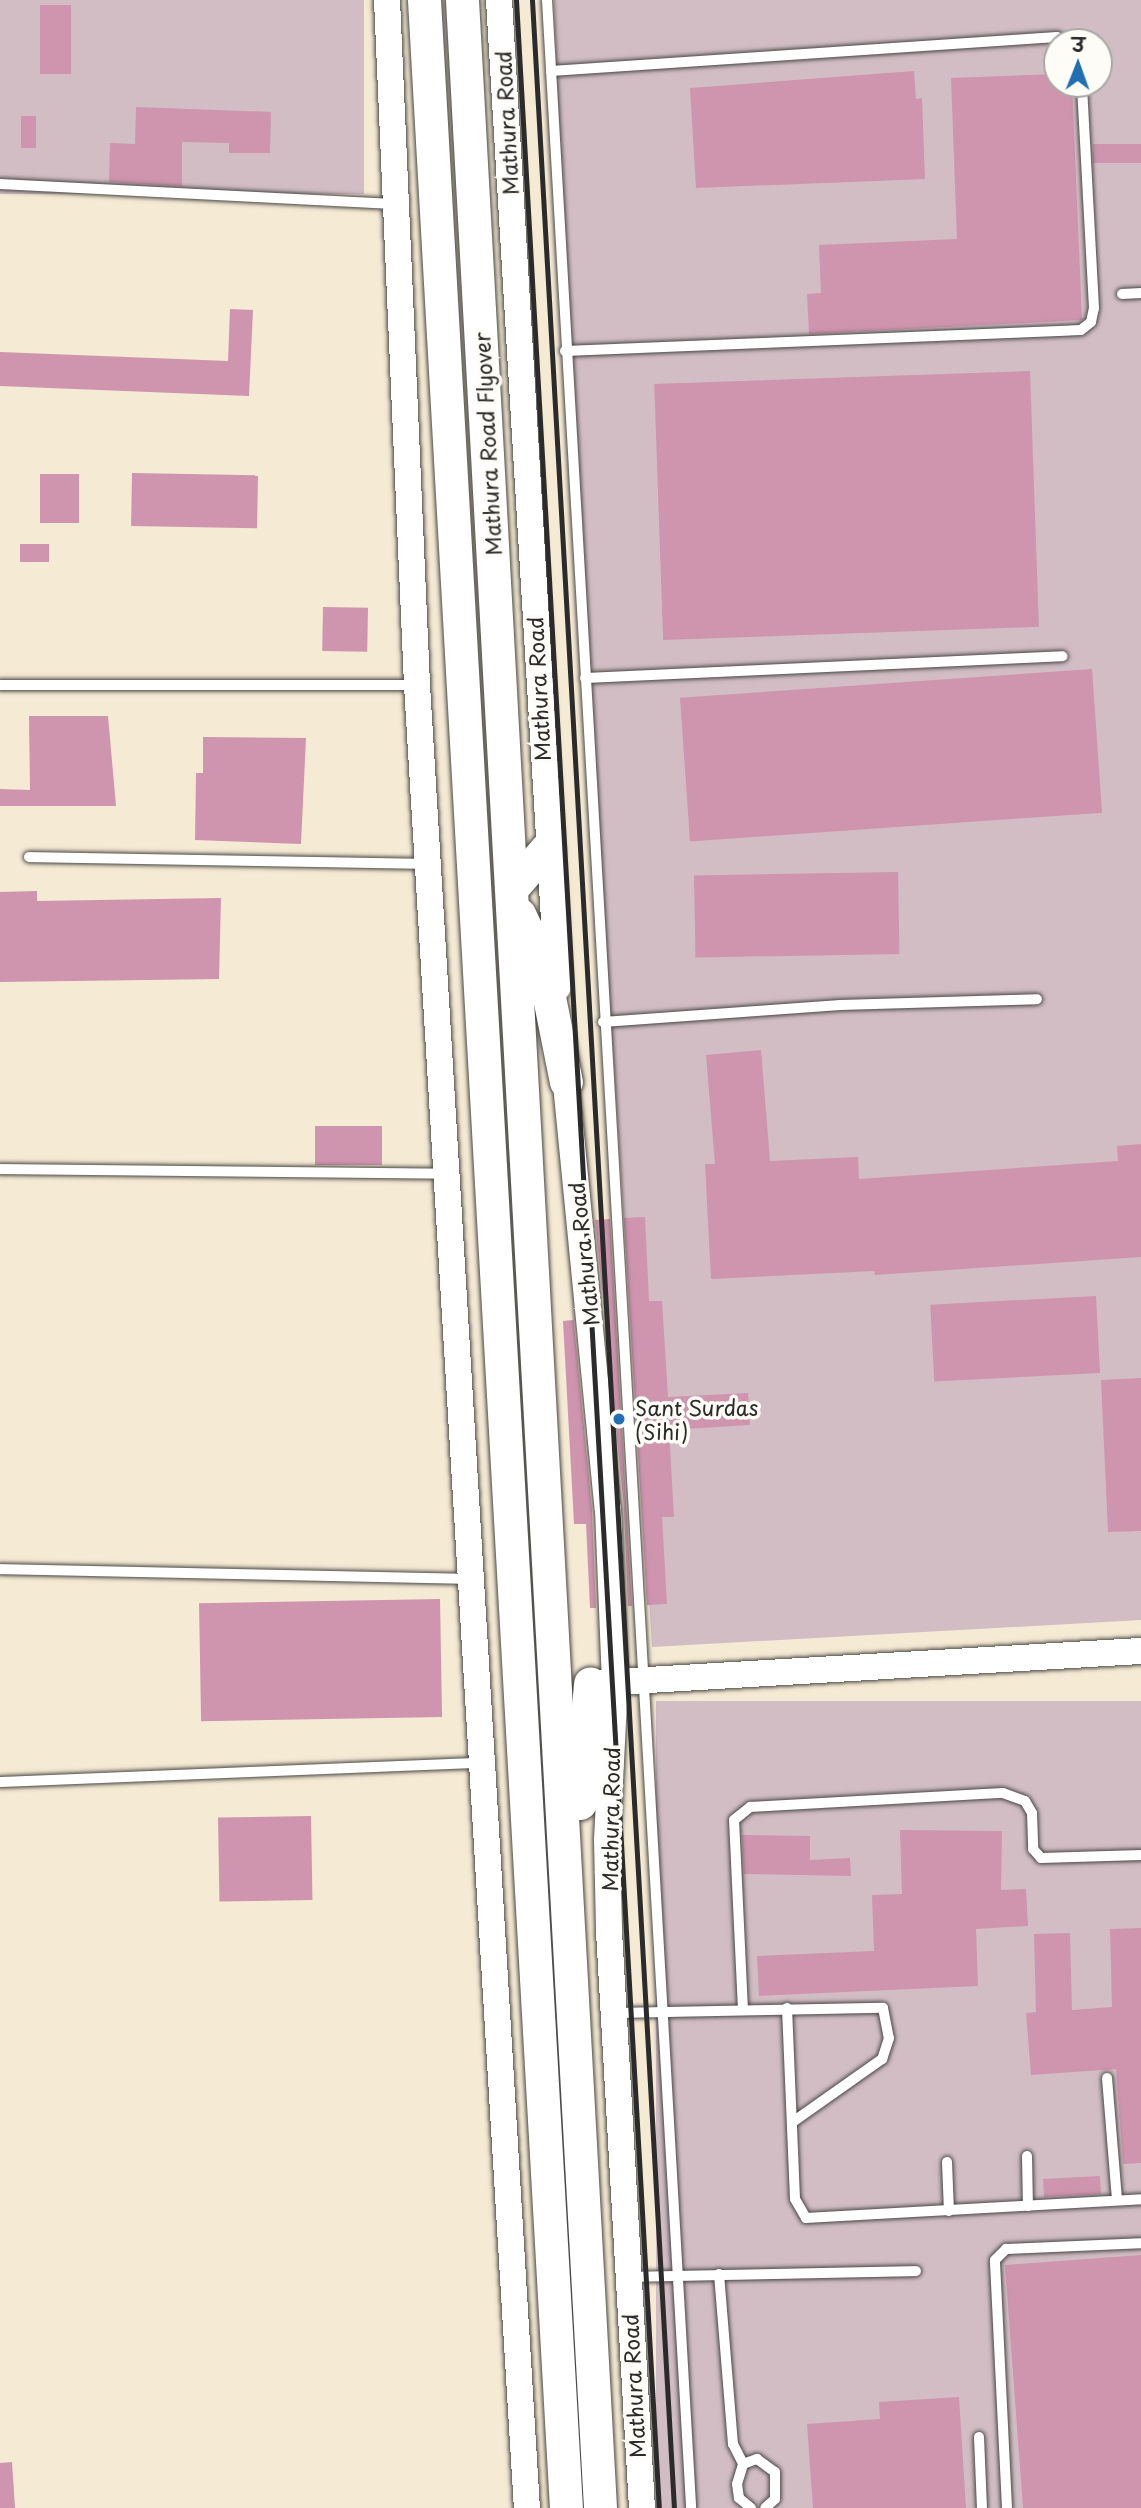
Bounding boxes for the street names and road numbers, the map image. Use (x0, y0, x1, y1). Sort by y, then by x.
street label: Mathura Road (490, 50, 522, 196)
street label: Mathura Road Flyover (469, 332, 505, 556)
street label: Mathura Road (522, 616, 554, 762)
street label: Mathura Road (563, 1181, 603, 1327)
street label: Mathura Road (596, 1747, 624, 1891)
street label: Mathura Road (617, 2313, 649, 2459)

